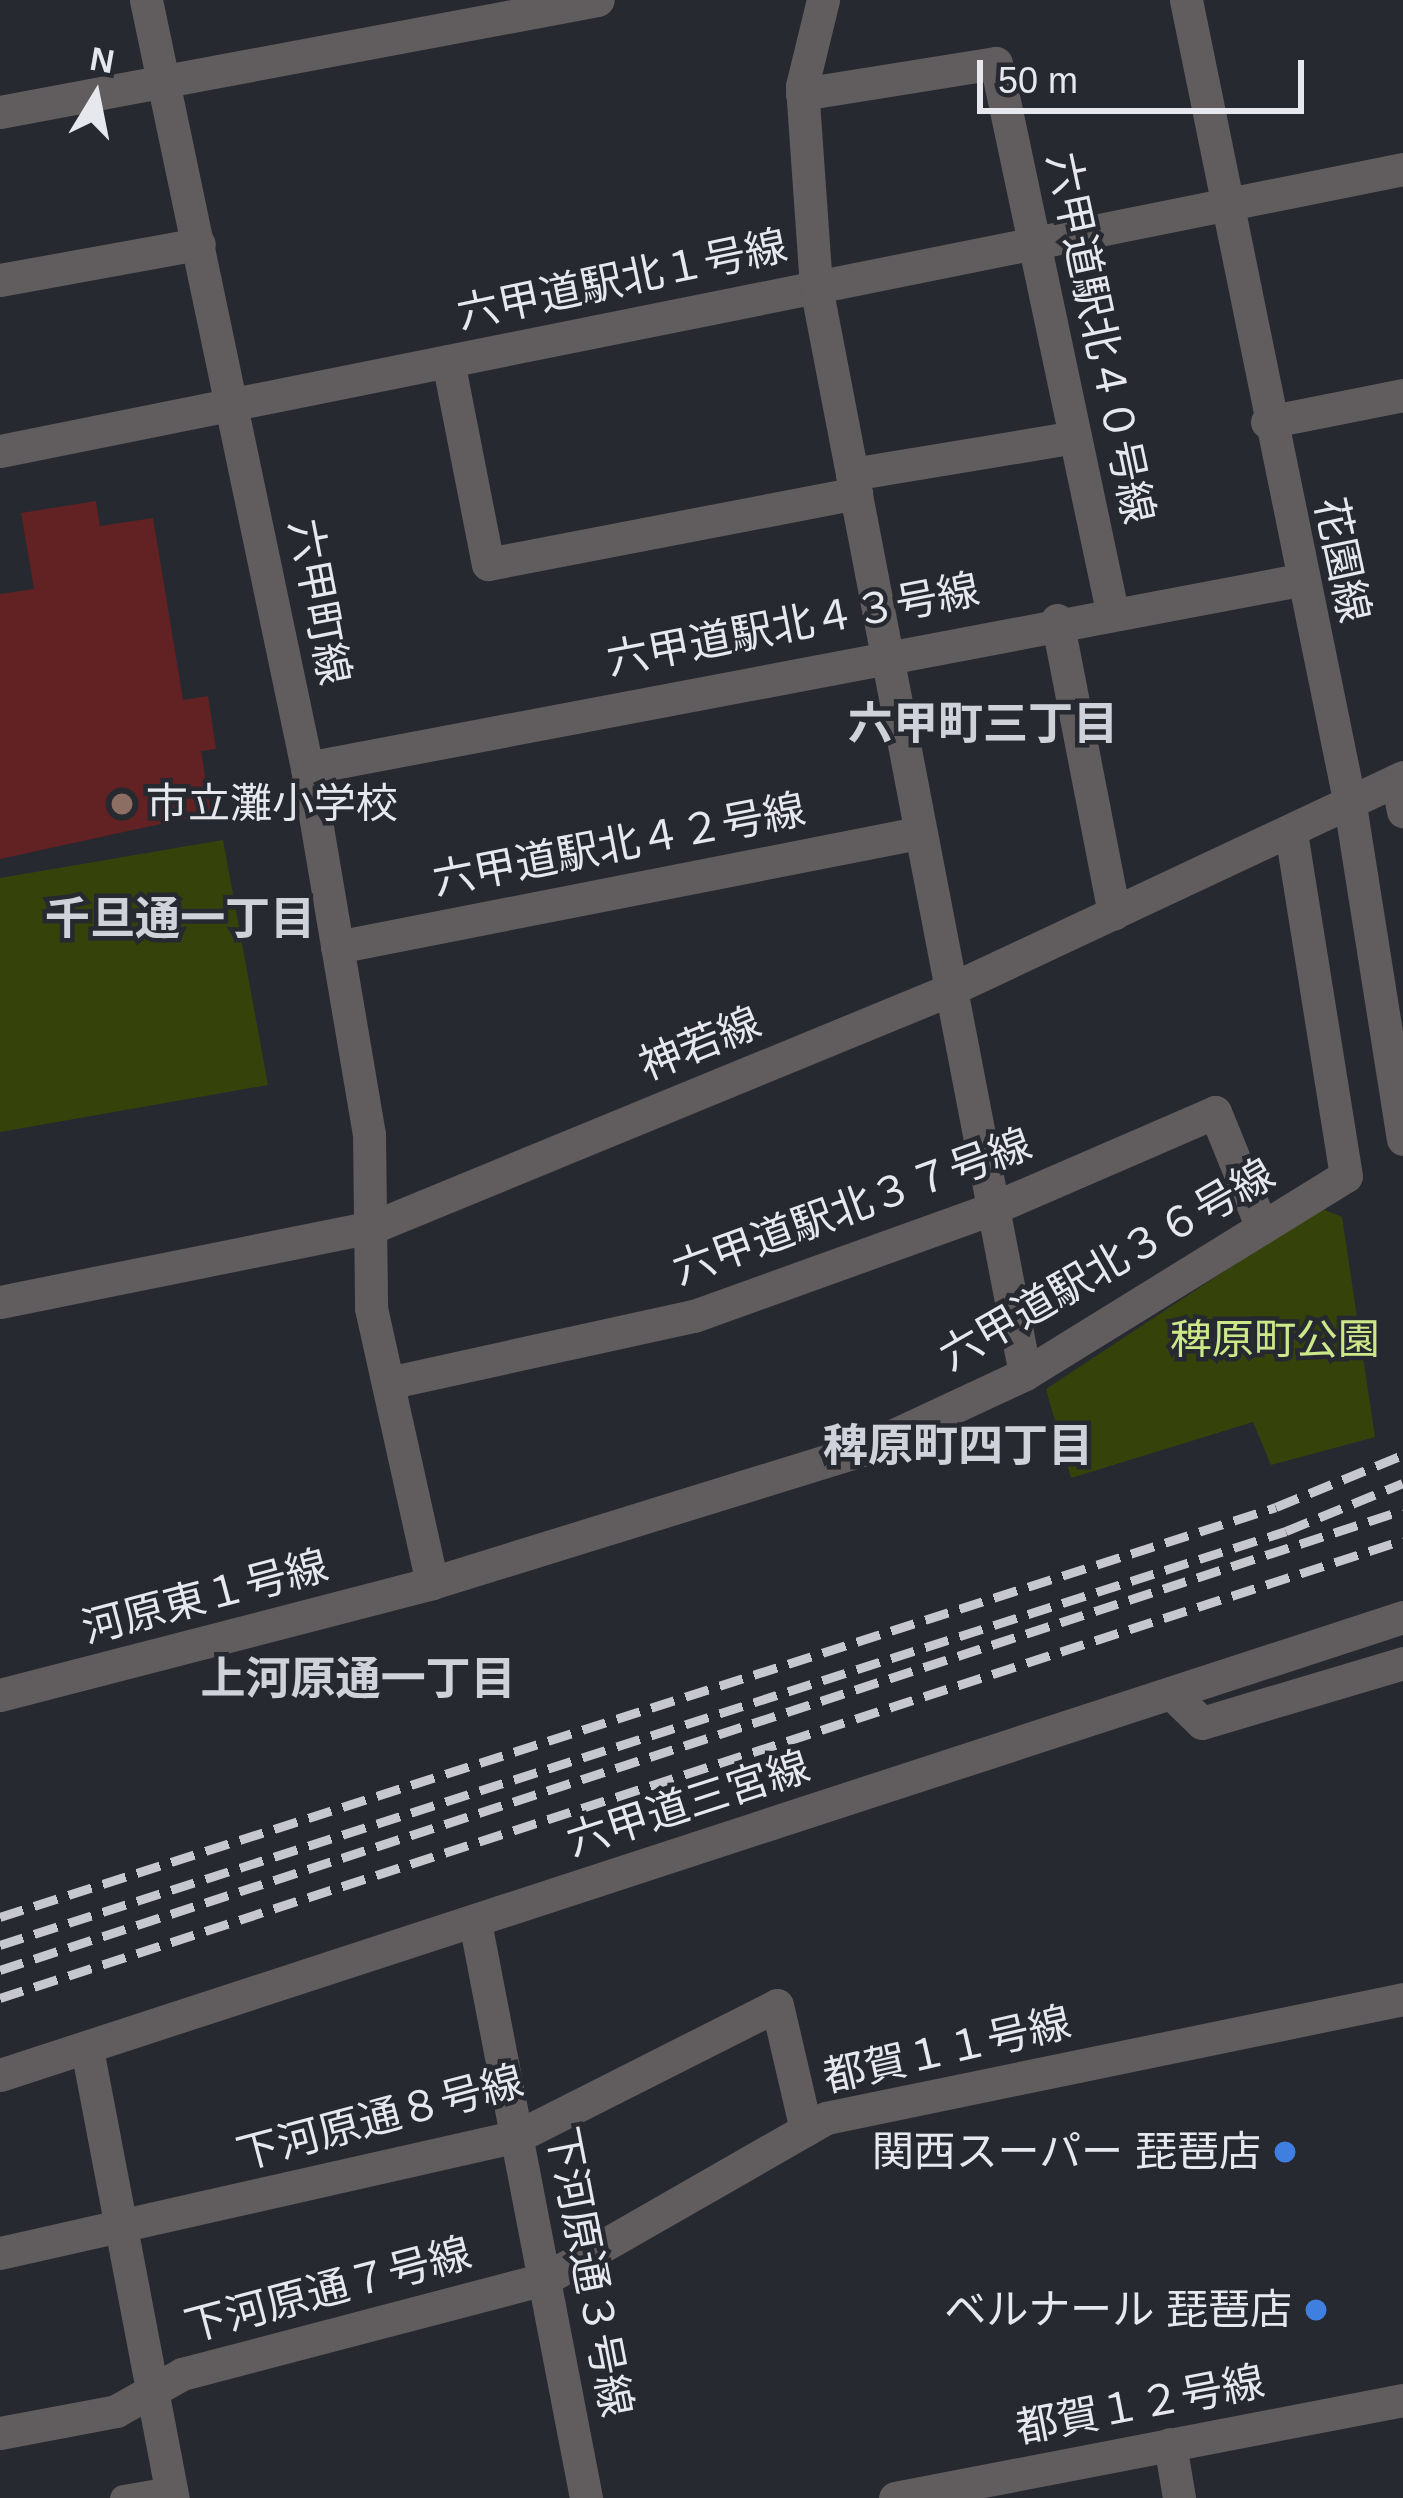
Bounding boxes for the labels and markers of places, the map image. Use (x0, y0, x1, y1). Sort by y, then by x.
place label: 市立灘小学校 (146, 779, 398, 829)
marker: 市立灘小学校 (109, 791, 135, 817)
place label: 関西スーパー 琵琶店 (871, 2127, 1261, 2177)
marker: 関西スーパー 琵琶店 (1272, 2139, 1298, 2165)
place label: ベルナール 琵琶店 (944, 2285, 1292, 2335)
marker: ベルナール 琵琶店 (1303, 2297, 1329, 2323)

